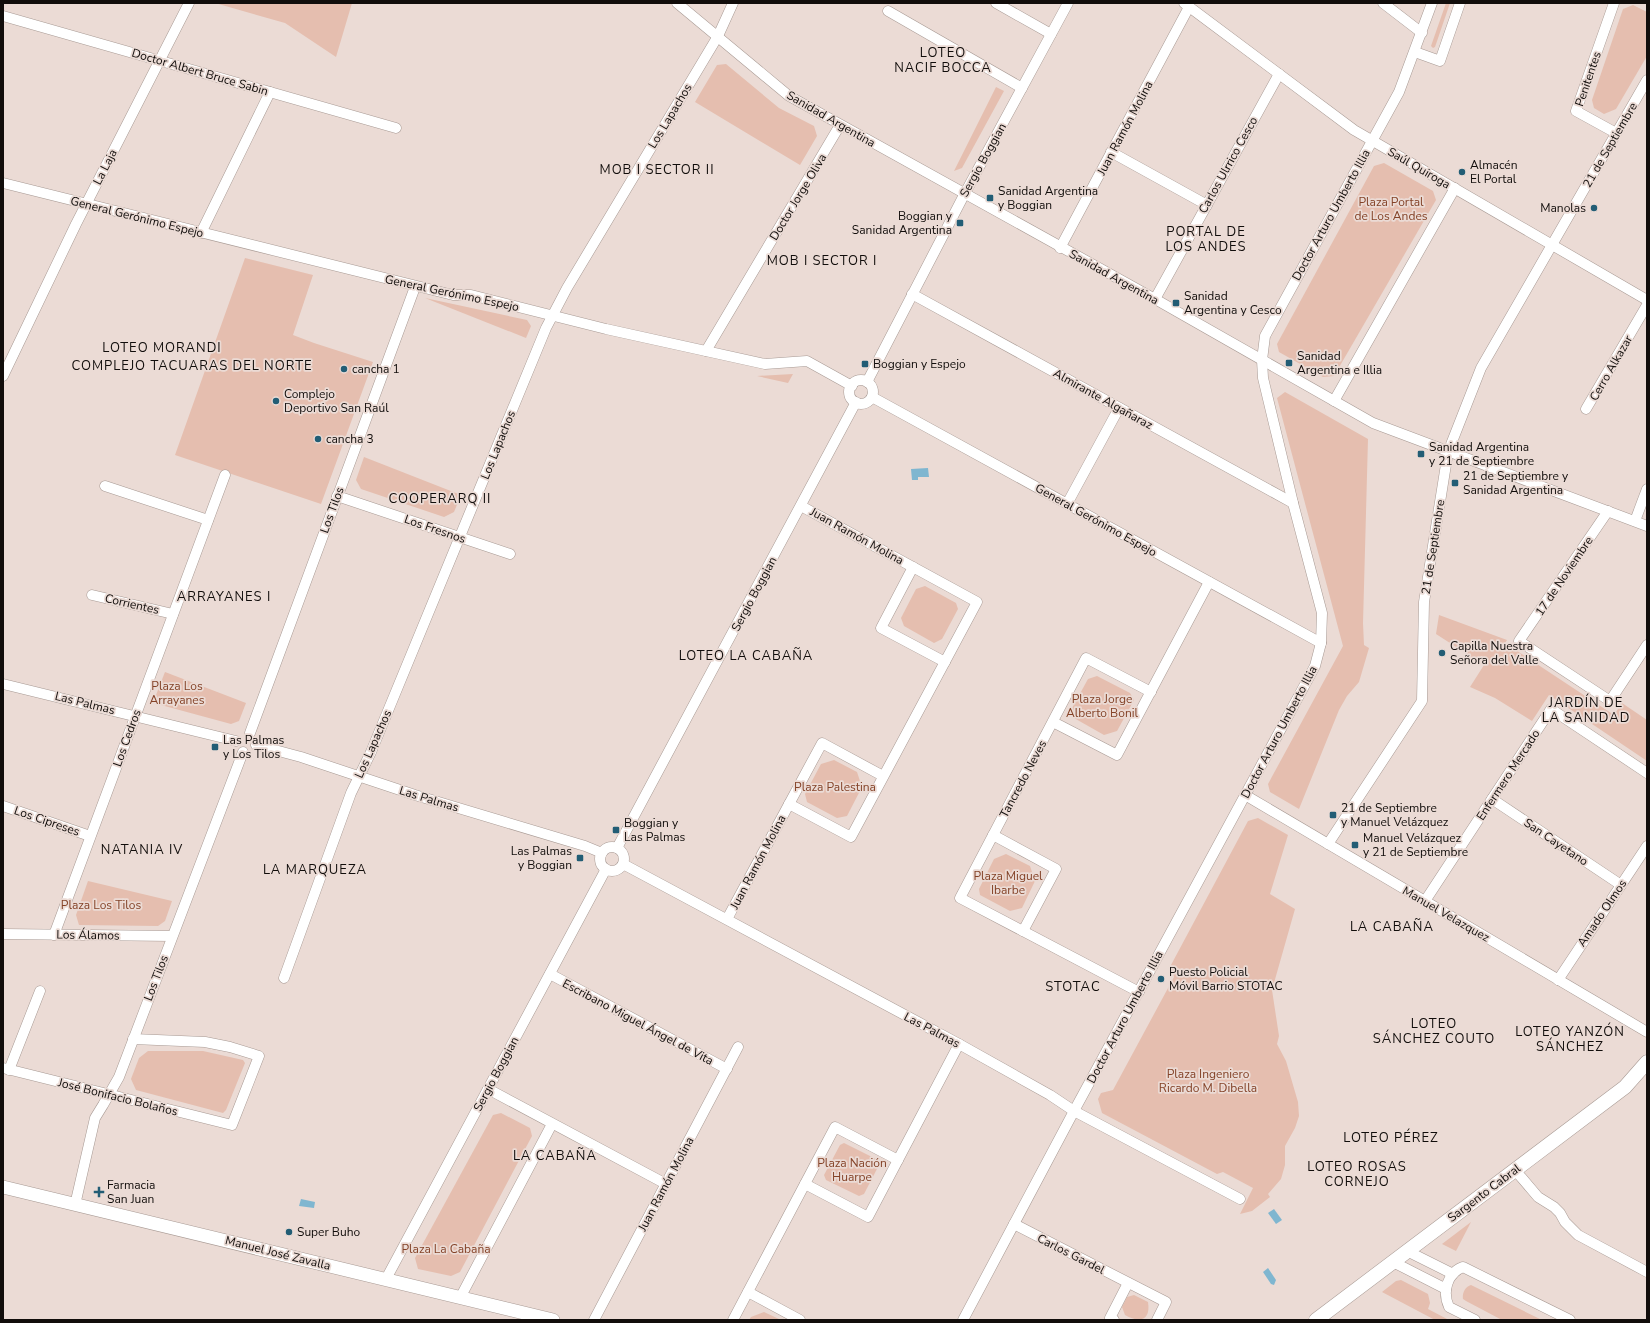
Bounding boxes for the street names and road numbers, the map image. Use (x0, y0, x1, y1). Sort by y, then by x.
street label: Doctor Albert Bruce Sabin (130, 45, 270, 99)
street label: Penitentes (1571, 49, 1605, 109)
street label: Juan Ramón Molina (1093, 78, 1157, 179)
street label: Los Lapachos (644, 80, 696, 151)
street label: Sanidad Argentina (784, 87, 878, 151)
street label: 21 de Septiembre (1579, 99, 1641, 191)
street label: Carlos Ulrrico Cesco (1195, 113, 1261, 216)
street label: Sergio Boggian (956, 120, 1010, 200)
street label: Saúl Quiroga (1385, 144, 1453, 192)
street label: La Laja (89, 146, 121, 188)
street label: Doctor Arturo Umberto Illia (1288, 146, 1374, 284)
street label: Doctor Jorge Oliva (766, 151, 830, 243)
street label: General Gerónimo Espejo (69, 193, 206, 241)
street label: Sanidad Argentina (1066, 246, 1162, 308)
street label: General Gerónimo Espejo (383, 271, 521, 315)
street label: Cerro Alkazar (1586, 332, 1637, 404)
street label: Almirante Algañaraz (1050, 365, 1156, 433)
street label: Los Lapachos (477, 408, 519, 482)
street label: General Gerónimo Espejo (1032, 480, 1160, 560)
street label: Los Tilos (316, 485, 348, 535)
street label: 21 de Septiembre (1418, 498, 1448, 596)
street label: Juan Ramón Molina (807, 503, 907, 568)
street label: Los Fresnos (402, 511, 468, 547)
street label: 17 de Noviembre (1531, 533, 1597, 619)
street label: Sergio Boggian (728, 554, 780, 634)
street label: Corrientes (103, 590, 161, 618)
street label: Doctor Arturo Umberto Illia (1237, 663, 1321, 801)
street label: Las Palmas (53, 688, 117, 718)
street label: Los Cedros (109, 707, 145, 769)
street label: Los Lapachos (351, 707, 395, 781)
street label: Enfermero Mercado (1473, 726, 1544, 824)
street label: Tancredo Neves (996, 737, 1050, 821)
street label: Las Palmas (397, 782, 461, 816)
street label: Los Cipreses (12, 802, 82, 840)
street label: Juan Ramón Molina (726, 812, 790, 913)
street label: San Cayetano (1521, 815, 1592, 870)
street label: Amado Olmos (1574, 876, 1630, 950)
street label: Manuel Velazquez (1400, 883, 1493, 946)
street label: Los Álamos (56, 926, 120, 944)
street label: Doctor Arturo Umberto Illia (1083, 948, 1167, 1086)
street label: Los Tilos (140, 953, 172, 1003)
street label: Escribano Miguel Ángel de Vita (560, 975, 716, 1069)
street label: Las Palmas (901, 1009, 963, 1052)
street label: Sergio Boggian (470, 1034, 522, 1114)
street label: José Bonifacio Bolaños (56, 1074, 180, 1120)
street label: Juan Ramón Molina (634, 1134, 698, 1235)
street label: Sargento Cabral (1444, 1160, 1524, 1226)
street label: Carlos Gardel (1034, 1230, 1108, 1278)
street label: Manuel José Zavalla (224, 1232, 332, 1274)

